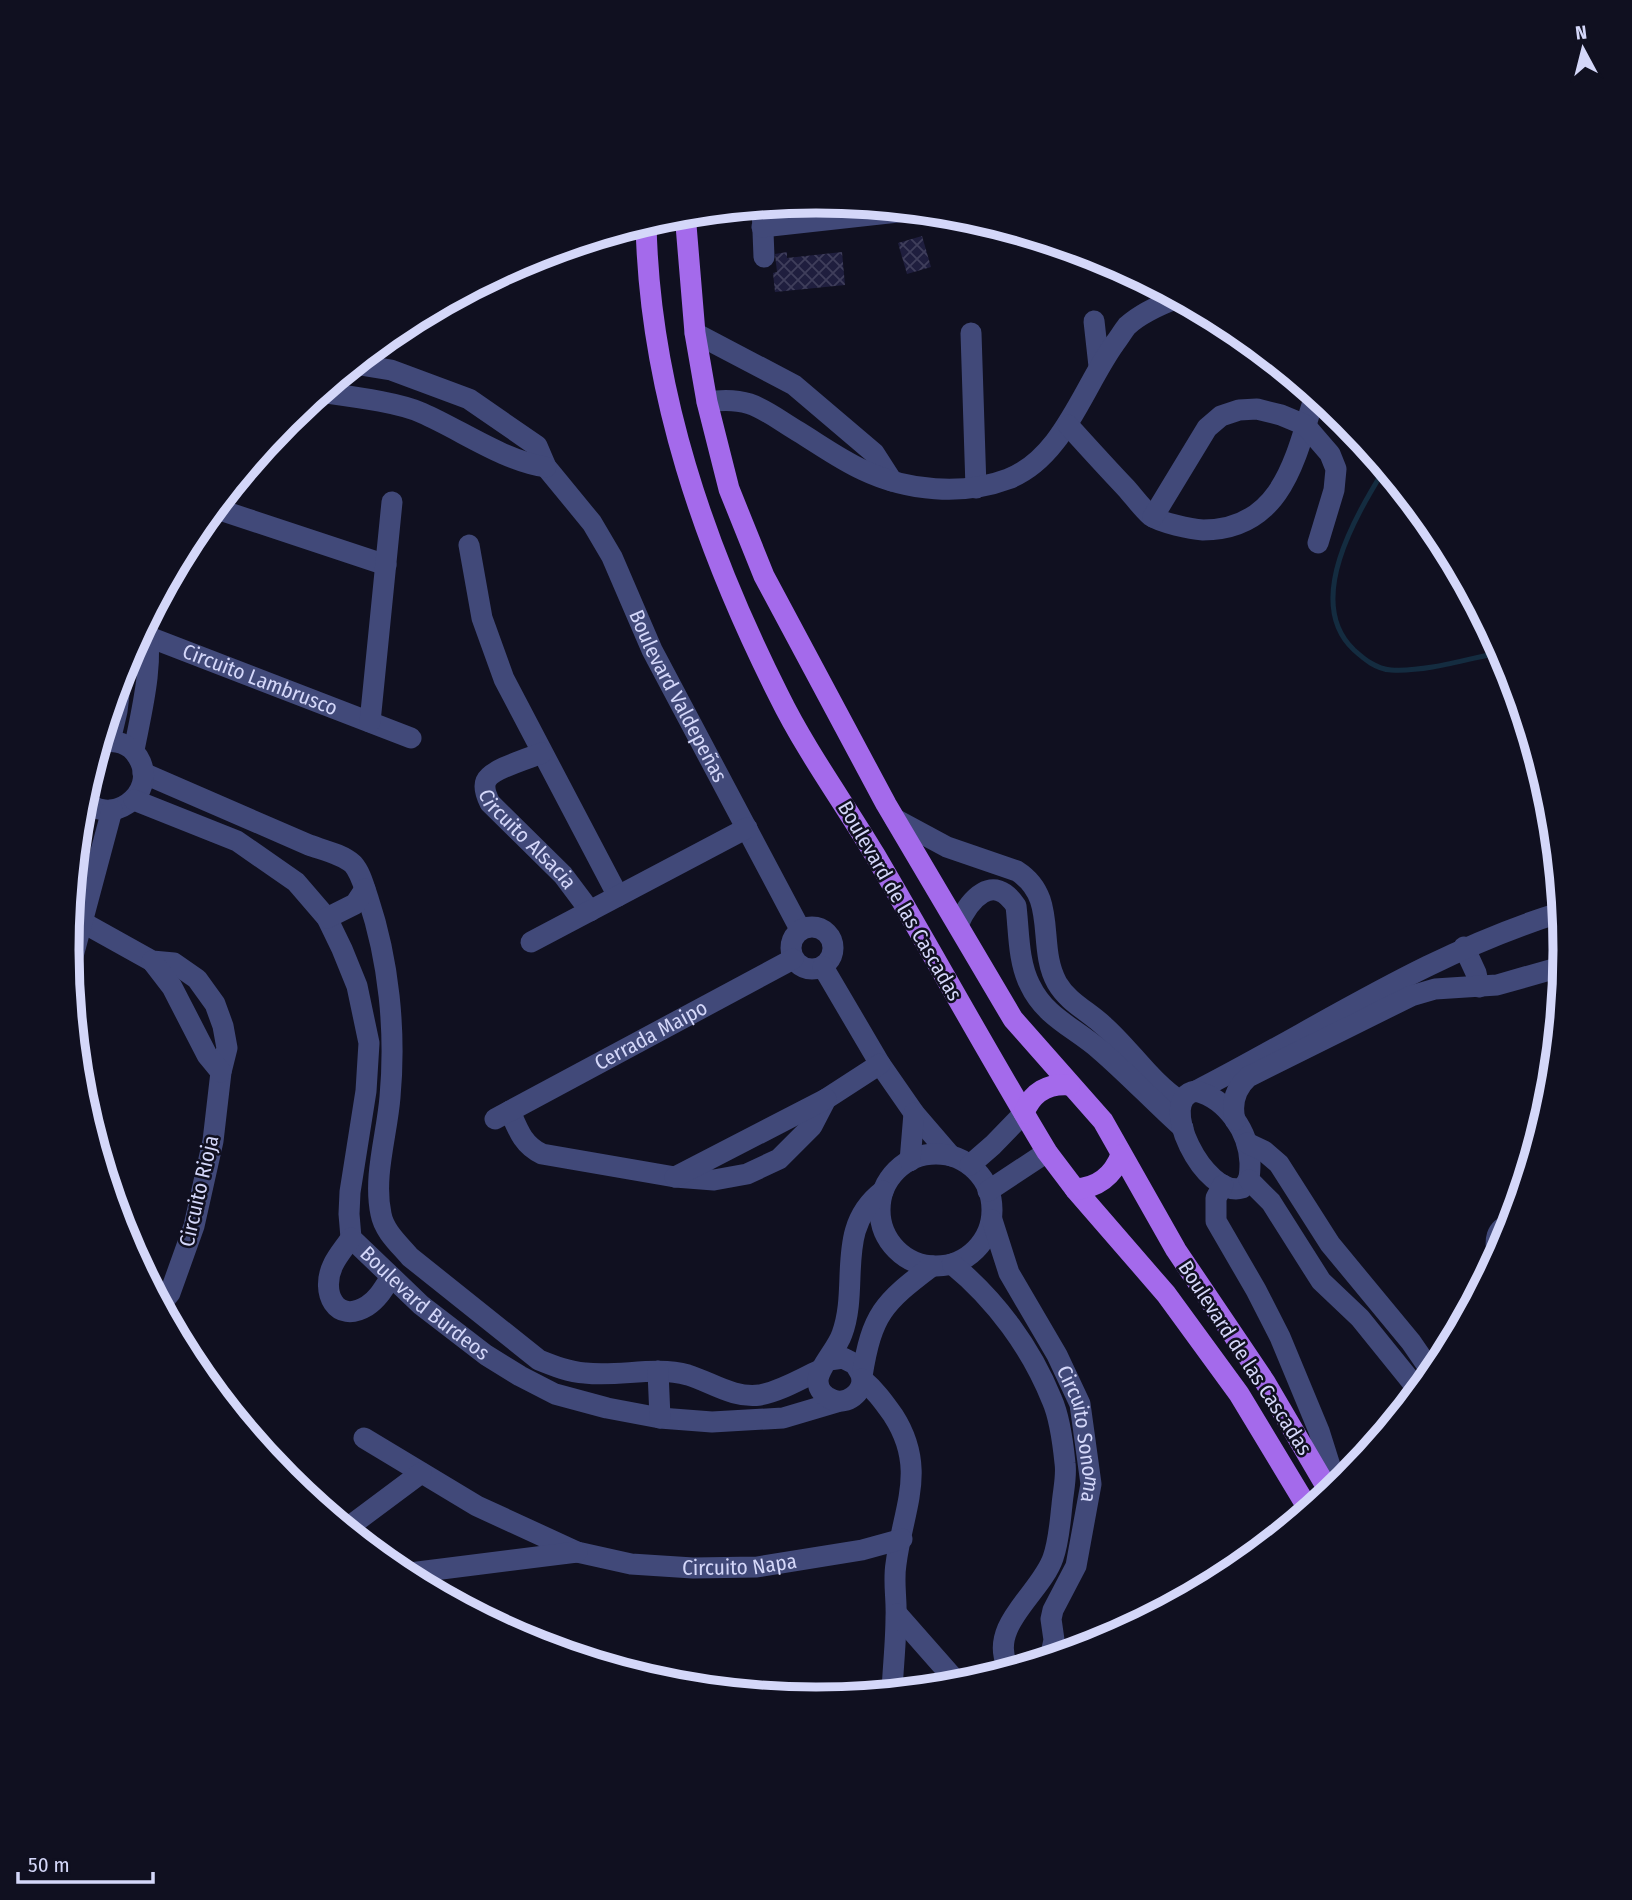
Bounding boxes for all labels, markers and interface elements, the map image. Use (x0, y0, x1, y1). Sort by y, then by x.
north arrow (1548, 14, 1618, 84)
text: N (1574, 21, 1588, 45)
street label: Boulevard Valdepeñas (623, 606, 733, 787)
street label: Circuito Lambrusco (179, 638, 341, 721)
street label: Circuito Alsacia (473, 786, 582, 894)
street label: Boulevard de las Cascadas (832, 796, 968, 1006)
street label: Cerrada Maipo (590, 994, 712, 1076)
street label: Circuito Rioja (174, 1133, 224, 1249)
street label: Boulevard Burdeos (355, 1241, 495, 1366)
street label: Boulevard de las Cascadas (1172, 1256, 1318, 1460)
street label: Circuito Sonoma (1051, 1361, 1105, 1505)
street label: Circuito Napa (681, 1548, 799, 1581)
scale bar (18, 1840, 152, 1884)
text: 50 m (28, 1852, 70, 1878)

